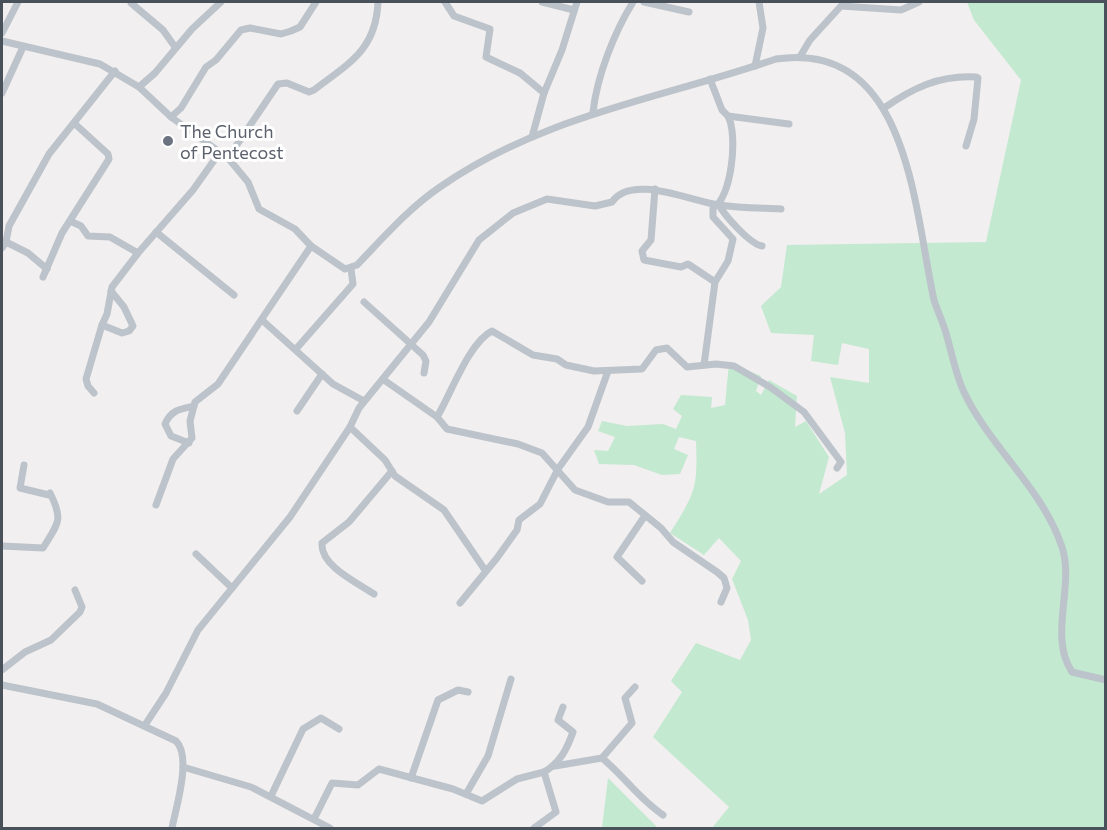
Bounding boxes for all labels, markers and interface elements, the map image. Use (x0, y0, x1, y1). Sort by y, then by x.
place label: The Church of Pentecost (180, 120, 284, 163)
marker: The Church of Pentecost (161, 134, 175, 148)

